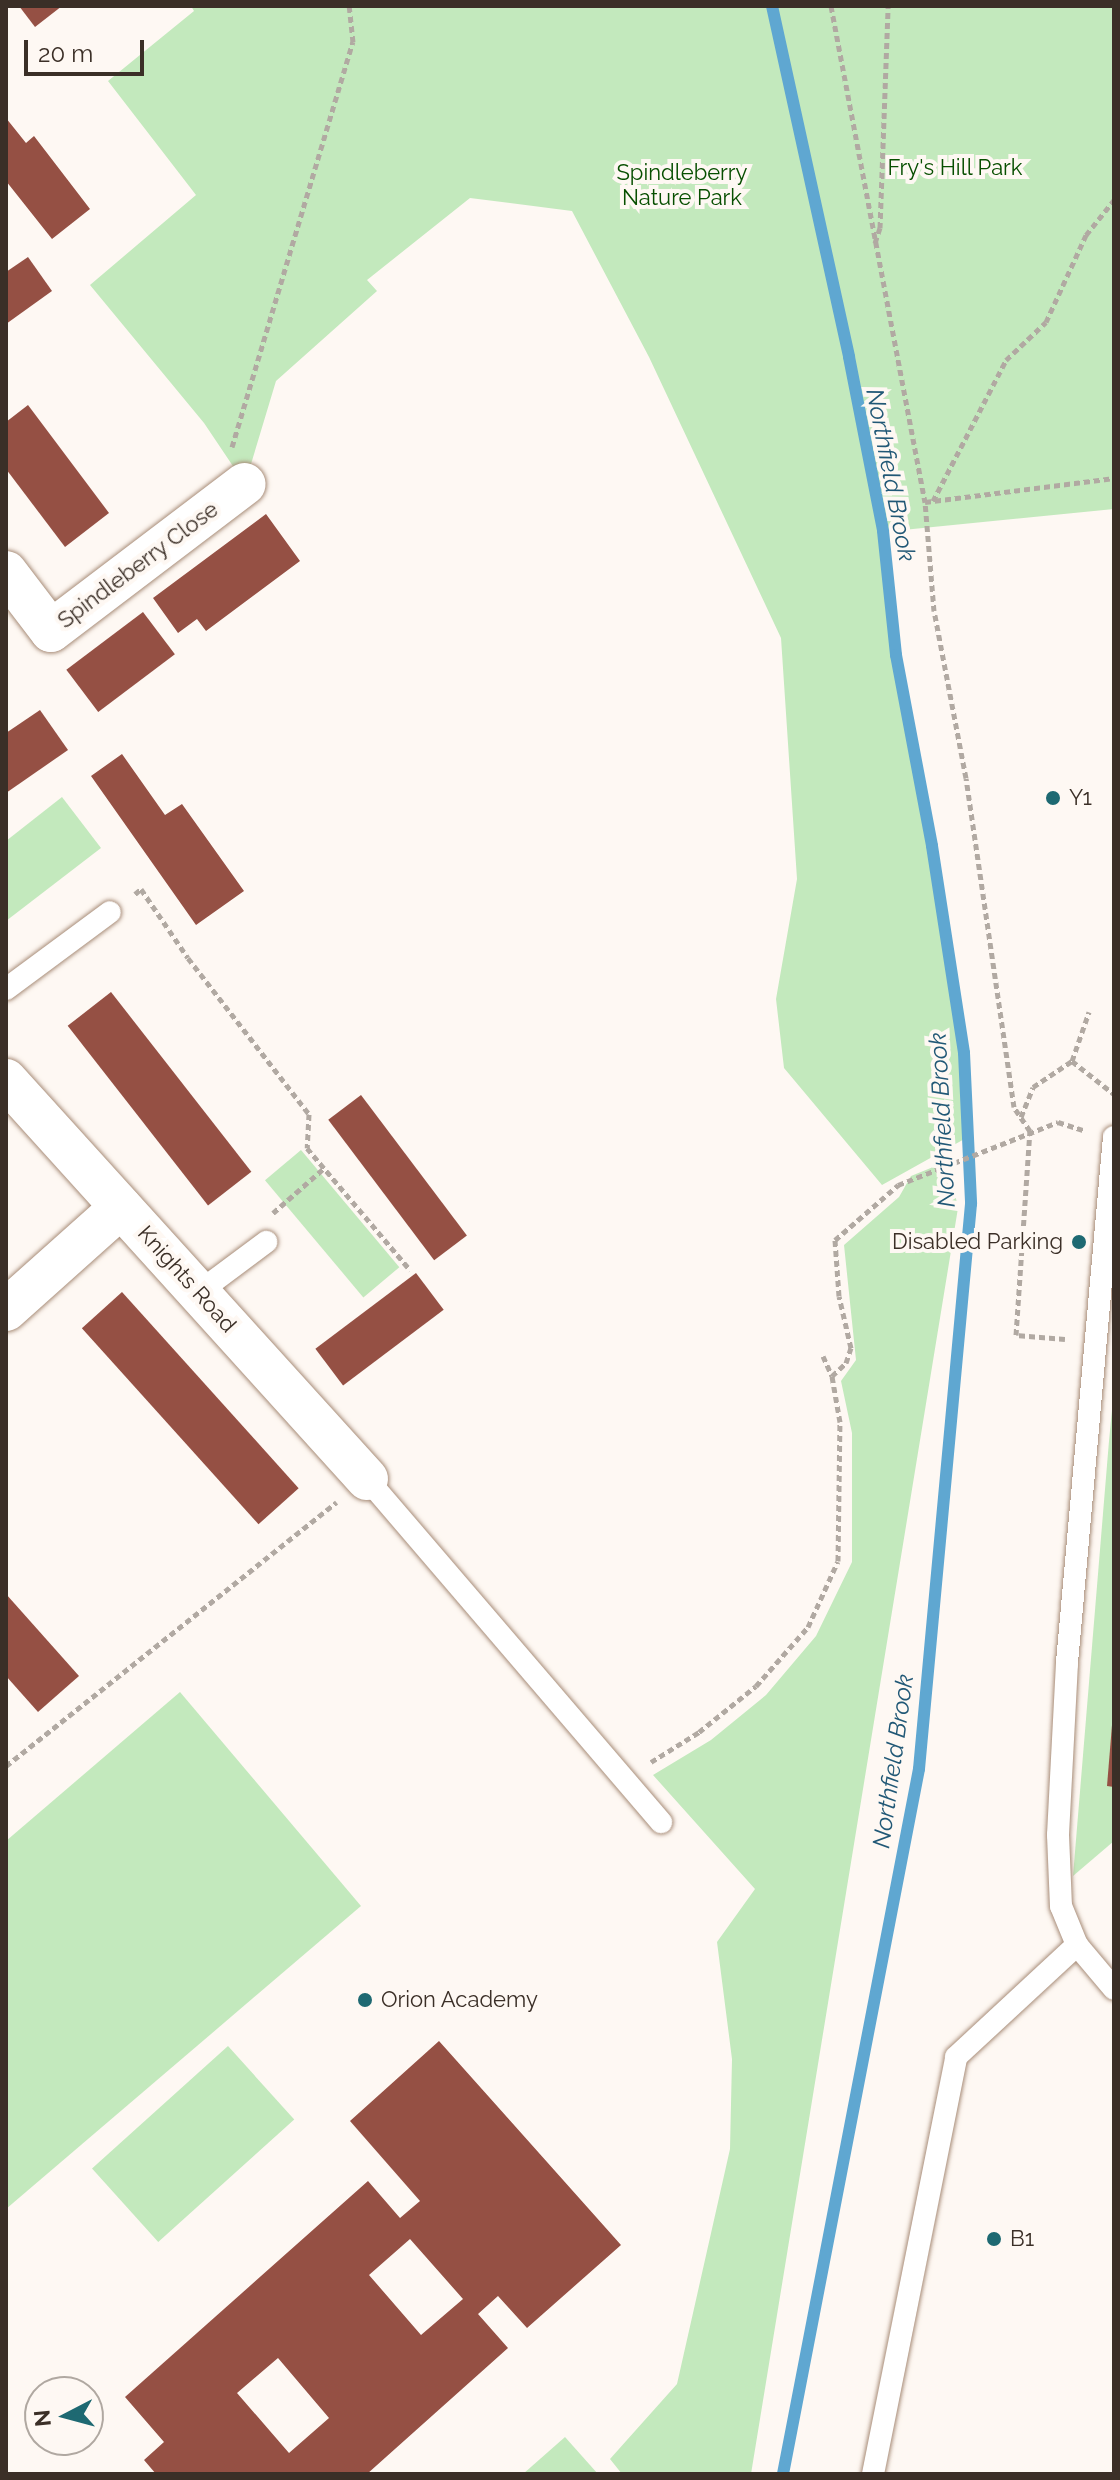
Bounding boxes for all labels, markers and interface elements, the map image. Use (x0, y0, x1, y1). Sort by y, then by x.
scale bar (28, 24, 148, 74)
text: 20 m (38, 39, 93, 68)
park label: Fry's Hill Park (887, 155, 1023, 181)
park label: Spindleberry Nature Park (617, 159, 747, 210)
water label: Northfield Brook (860, 386, 922, 564)
street label: Spindleberry Close (52, 496, 224, 634)
place label: Y1 (1069, 785, 1092, 811)
marker: Y1 (1044, 789, 1062, 807)
water label: Northfield Brook (923, 1032, 961, 1208)
street label: Knights Road (132, 1220, 242, 1338)
place label: Disabled Parking (892, 1229, 1063, 1255)
marker: Disabled Parking (1070, 1233, 1088, 1251)
water label: Northfield Brook (867, 1672, 919, 1850)
place label: Orion Academy (381, 1987, 539, 2013)
marker: Orion Academy (356, 1991, 374, 2009)
place label: B1 (1010, 2226, 1034, 2252)
marker: B1 (985, 2230, 1003, 2248)
north arrow (24, 2376, 104, 2456)
text: N (28, 2409, 56, 2428)

